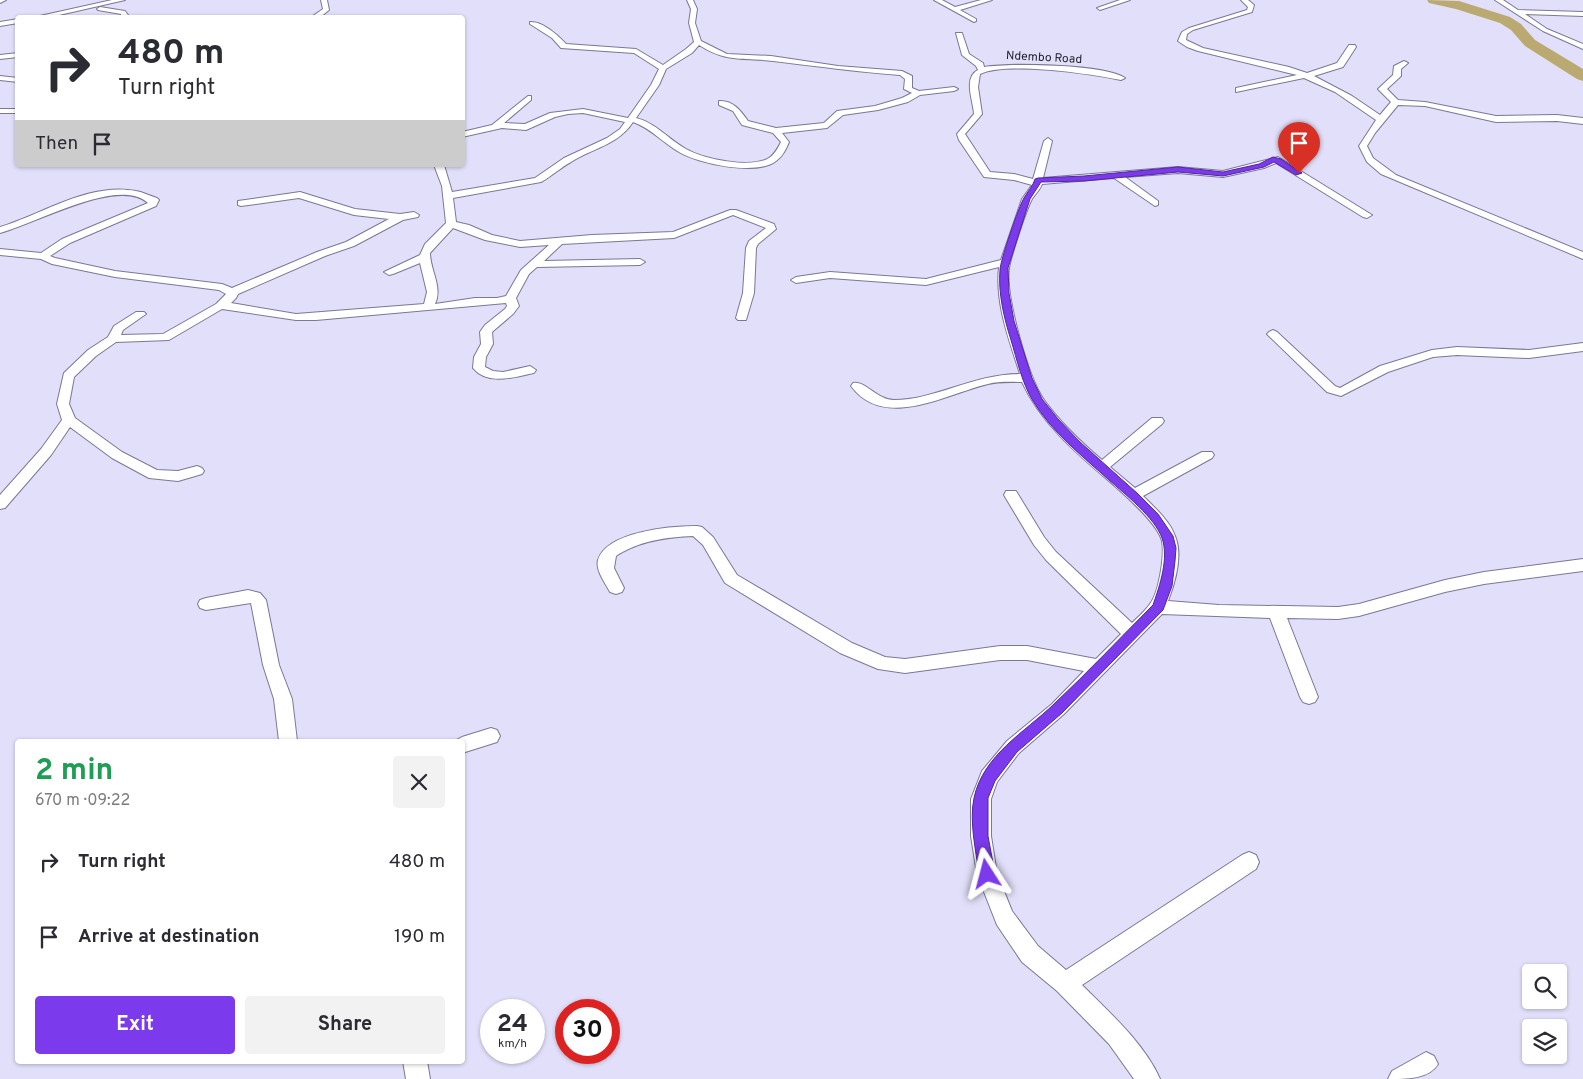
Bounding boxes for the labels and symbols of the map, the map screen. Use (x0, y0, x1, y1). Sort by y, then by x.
street label: Ndembo Road (1006, 48, 1082, 68)
pin (1278, 122, 1320, 173)
position arrow (960, 847, 1012, 899)
speed limit sign: 30 (555, 999, 620, 1064)

